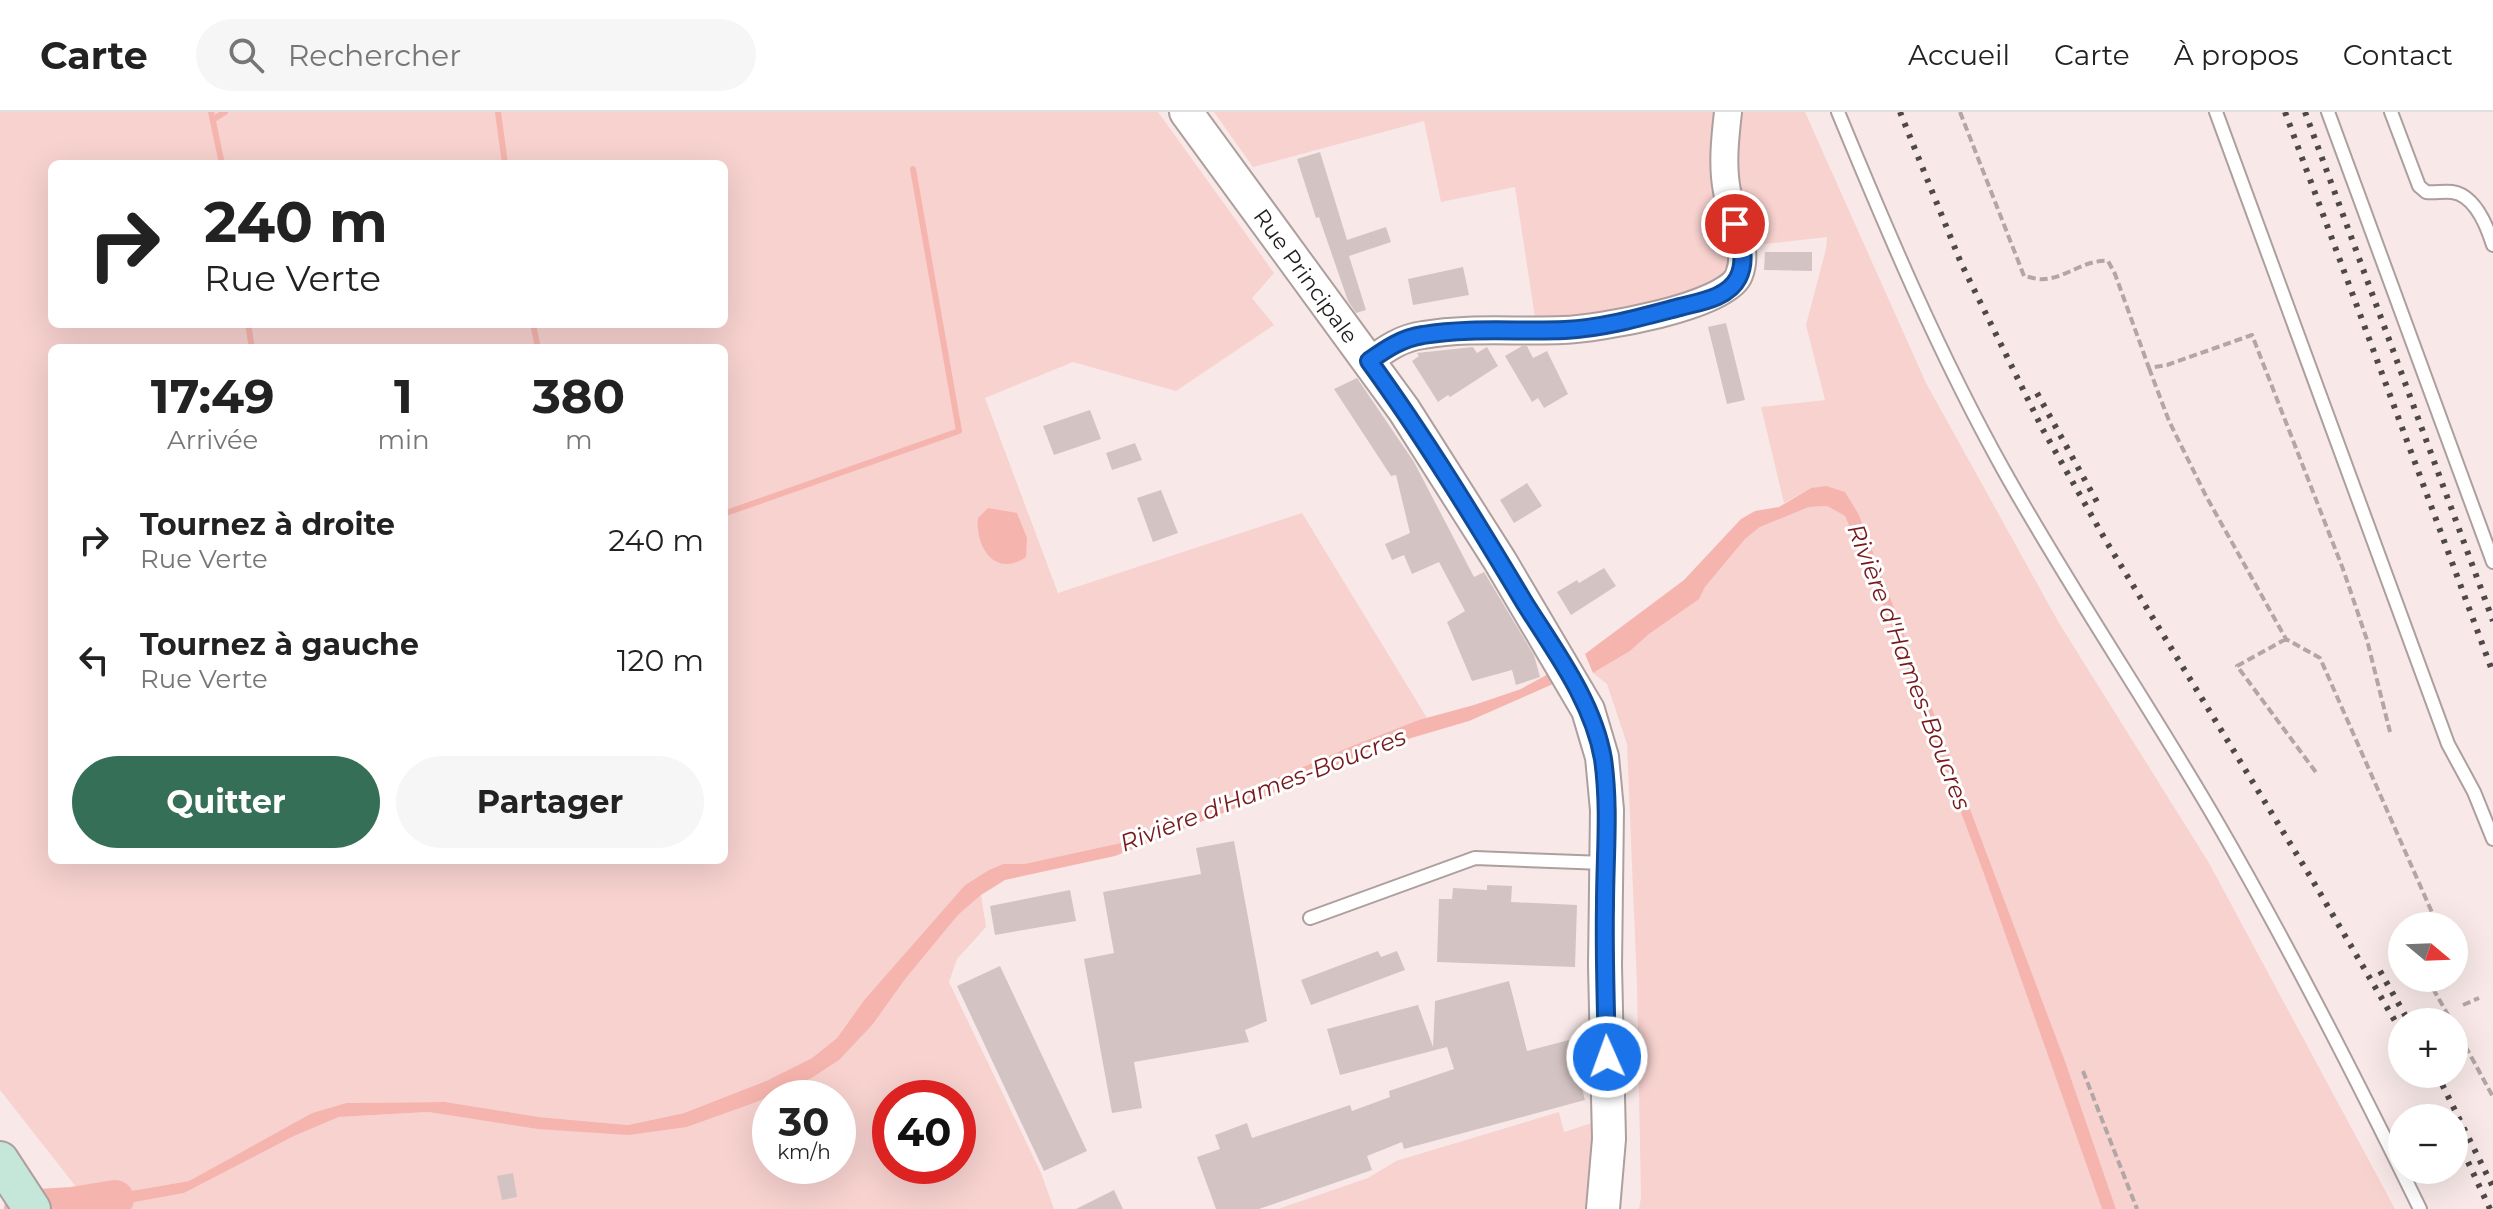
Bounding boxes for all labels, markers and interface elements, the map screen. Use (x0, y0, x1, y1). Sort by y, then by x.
search box (196, 19, 756, 91)
text: Carte (40, 32, 148, 79)
icon: search (224, 33, 268, 77)
text: Rechercher (288, 37, 461, 74)
text: Accueil (1908, 38, 2010, 72)
text: Carte (2054, 38, 2130, 72)
text: À propos (2174, 38, 2299, 72)
text: Contact (2343, 38, 2453, 72)
text: 240 m (204, 188, 388, 256)
pin (1701, 190, 1769, 258)
icon: right (72, 192, 176, 296)
icon: arrive (1713, 202, 1757, 246)
street label: Rue Principale (1248, 204, 1363, 349)
text: Rue Verte (204, 256, 381, 300)
text: 17:49 (151, 367, 275, 425)
text: 1 (394, 367, 413, 425)
text: 380 (532, 367, 625, 425)
text: Arrivée (167, 424, 258, 456)
text: min (377, 424, 430, 456)
text: m (565, 424, 593, 456)
text: Tournez à droite (140, 506, 395, 543)
icon: right (72, 518, 116, 562)
water label: Rivière d'Hames-Boucres (1841, 520, 1978, 814)
text: 240 m (608, 522, 704, 559)
text: Rue Verte (140, 543, 268, 575)
text: Tournez à gauche (140, 626, 419, 663)
icon: left (72, 638, 116, 682)
text: 120 m (617, 642, 704, 679)
text: Rue Verte (140, 663, 268, 695)
water label: Rivière d'Hames-Boucres (1116, 721, 1410, 858)
button: Quitter (72, 756, 380, 848)
button: Partager (396, 756, 704, 848)
north arrow (2388, 912, 2468, 992)
map controls (2388, 912, 2468, 1184)
button: + (2388, 1008, 2468, 1088)
position arrow (1565, 1015, 1649, 1099)
speed limit sign: 40 (872, 1080, 976, 1184)
text: 30 (779, 1097, 829, 1146)
button: − (2388, 1104, 2468, 1184)
text: km/h (777, 1140, 831, 1164)

